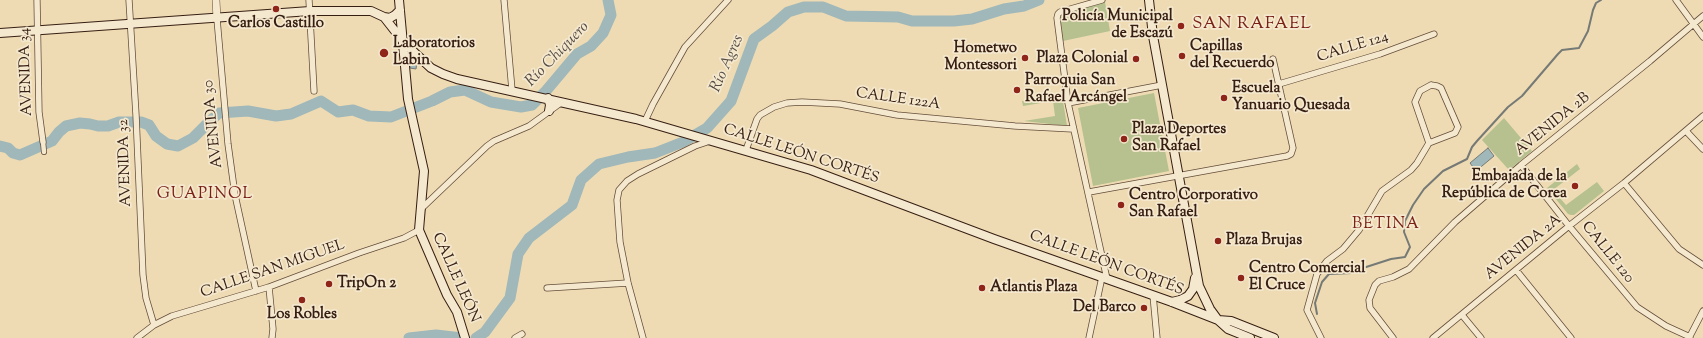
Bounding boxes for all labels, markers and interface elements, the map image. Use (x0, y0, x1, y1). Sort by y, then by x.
marker: Carlos Castillo (271, 4, 281, 14)
place label: Policía Municipal de Escazú (1062, 8, 1173, 43)
place label: Carlos Castillo (228, 15, 324, 33)
district label: SAN RAFAEL (1192, 15, 1312, 35)
water label: Río Chiquero (522, 18, 594, 92)
marker: Policía Municipal de Escazú (1176, 21, 1186, 31)
street label: AVENIDA 34 (16, 28, 38, 116)
street label: CALLE 124 (1315, 29, 1391, 67)
water label: Río Agres (707, 32, 749, 96)
place label: Laboratorios Labin (393, 35, 475, 70)
place label: Capillas del Recuerdo (1190, 38, 1275, 73)
place label: Hometwo Montessori (945, 40, 1017, 75)
marker: Laboratorios Labin (378, 47, 390, 59)
place label: Plaza Colonial (1036, 50, 1128, 68)
marker: Capillas del Recuerdo (1177, 51, 1187, 61)
marker: Hometwo Montessori (1020, 53, 1030, 63)
marker: Plaza Colonial (1131, 54, 1141, 64)
place label: Parroquia San Rafael Arcángel (1025, 72, 1127, 107)
street label: AVENIDA 30 (200, 79, 228, 169)
place label: Escuela Yanuario Quesada (1232, 80, 1350, 115)
street label: CALLE 122A (855, 85, 941, 115)
marker: Parroquia San Rafael Arcángel (1012, 85, 1022, 95)
street label: AVENIDA 2B (1512, 89, 1594, 161)
marker: Escuela Yanuario Quesada (1219, 93, 1229, 103)
street label: AVENIDA 32 (115, 119, 137, 207)
street label: CALLE LEÓN CORTÉS (721, 121, 881, 189)
place label: Plaza Deportes San Rafael (1132, 121, 1226, 156)
marker: Plaza Deportes San Rafael (1119, 134, 1129, 144)
place label: Embajada de la República de Corea (1442, 168, 1567, 203)
marker: Embajada de la República de Corea (1570, 181, 1580, 191)
district label: GUAPINOL (157, 185, 253, 205)
place label: Centro Corporativo San Rafael (1129, 187, 1258, 222)
marker: Centro Corporativo San Rafael (1116, 200, 1126, 210)
street label: AVENIDA 2A (1482, 211, 1566, 285)
district label: BETINA (1352, 215, 1420, 235)
street label: CALLE 120 (1577, 219, 1637, 287)
street label: CALLE LEÓN CORTÉS (1026, 228, 1186, 300)
street label: CALLE LEÓN (427, 230, 483, 326)
place label: Plaza Brujas (1226, 232, 1302, 250)
marker: Plaza Brujas (1213, 236, 1223, 246)
street label: CALLE SAN MIGUEL (199, 237, 347, 303)
place label: Centro Comercial El Cruce (1249, 260, 1365, 295)
marker: Centro Comercial El Cruce (1236, 273, 1246, 283)
place label: TripOn 2 (337, 275, 396, 293)
marker: TripOn 2 (324, 279, 334, 289)
place label: Atlantis Plaza (990, 279, 1078, 297)
marker: Atlantis Plaza (977, 283, 987, 293)
marker: Los Robles (297, 295, 307, 305)
place label: Del Barco (1073, 299, 1136, 317)
marker: Del Barco (1139, 303, 1149, 313)
place label: Los Robles (267, 306, 337, 324)

